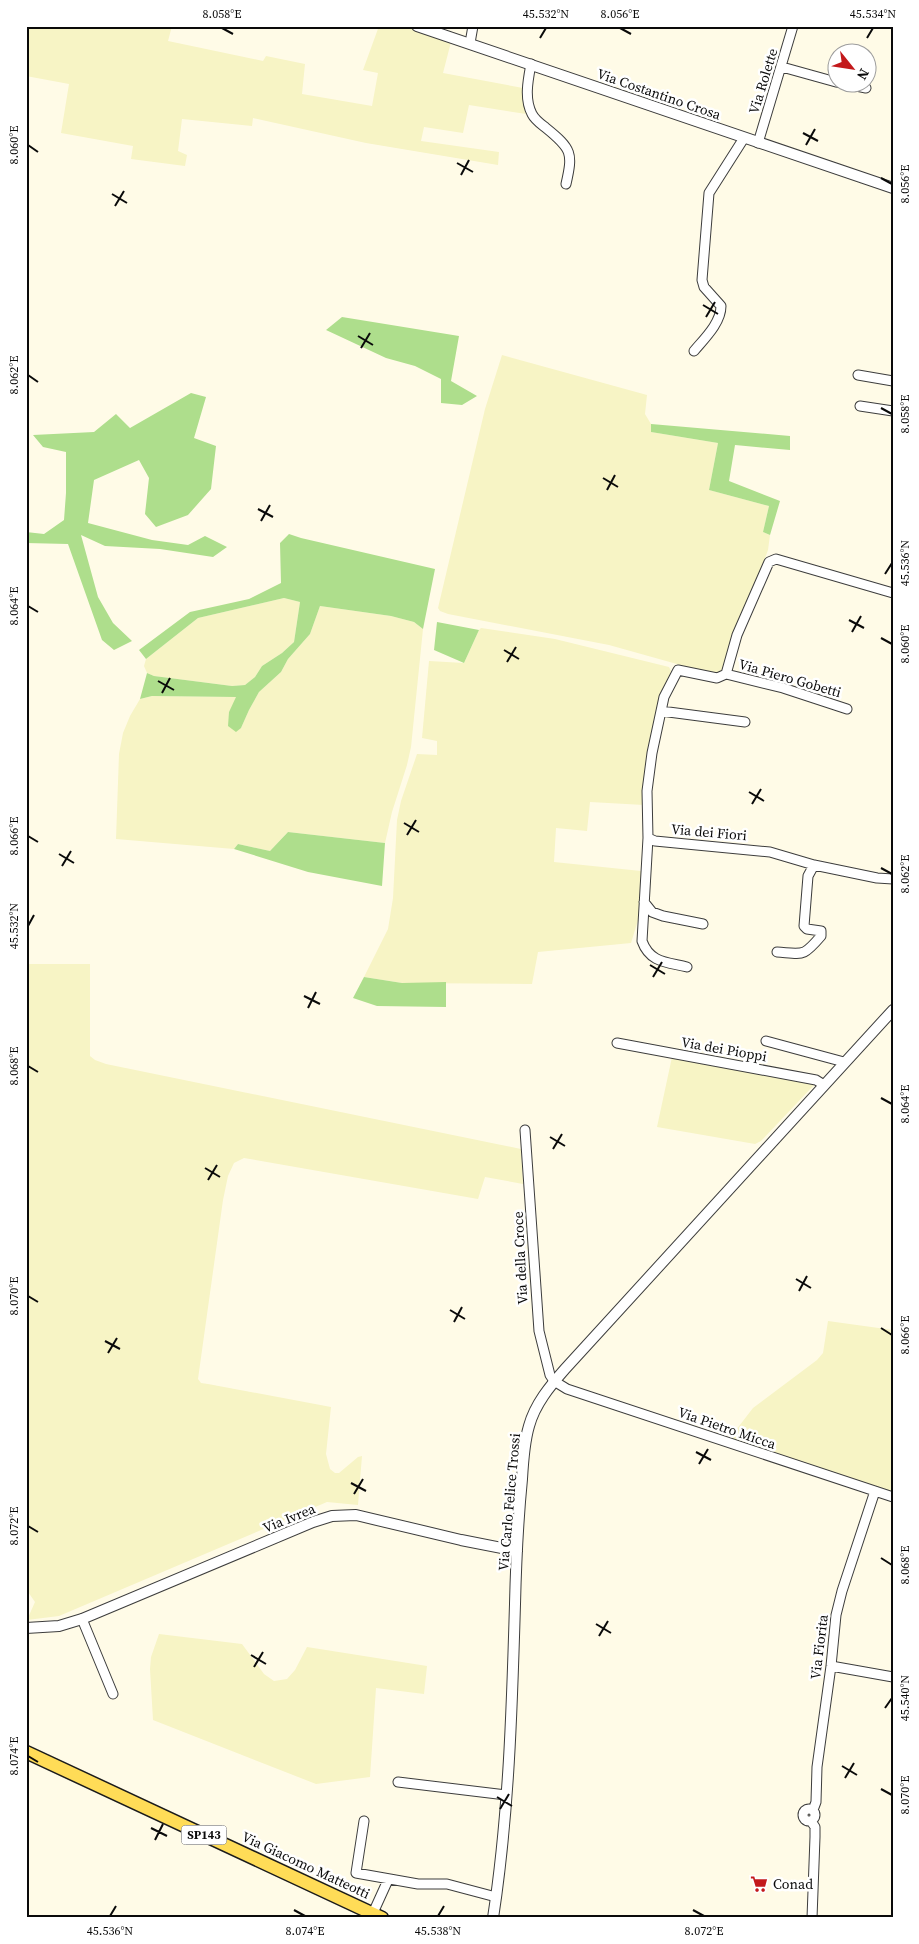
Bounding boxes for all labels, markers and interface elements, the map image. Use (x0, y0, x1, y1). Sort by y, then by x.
text: 8.058°E (203, 6, 241, 22)
text: 45.532°N (523, 6, 569, 22)
text: 8.056°E (601, 6, 639, 22)
text: 45.534°N (850, 6, 896, 22)
north arrow (826, 42, 876, 92)
street label: Via Rolette (744, 46, 782, 116)
street label: Via Costantino Crosa (594, 63, 724, 125)
text: N (852, 65, 874, 84)
text: 8.060°E (6, 126, 22, 164)
text: 8.056°E (897, 165, 913, 203)
text: 8.062°E (6, 356, 22, 394)
text: 8.058°E (897, 395, 913, 433)
text: 45.536°N (897, 540, 913, 586)
text: 8.064°E (6, 587, 22, 625)
text: 8.060°E (897, 625, 913, 663)
street label: Via Piero Gobetti (736, 654, 844, 702)
text: 8.066°E (6, 817, 22, 855)
street label: Via dei Fiori (670, 819, 748, 845)
text: 8.062°E (897, 855, 913, 893)
text: 45.532°N (6, 903, 22, 949)
street label: Via dei Pioppi (680, 1032, 768, 1066)
text: 8.068°E (6, 1047, 22, 1085)
text: 8.064°E (897, 1085, 913, 1123)
street label: Via della Croce (508, 1211, 532, 1305)
text: 8.070°E (6, 1277, 22, 1315)
text: 8.066°E (897, 1316, 913, 1354)
street label: Via Pietro Micca (675, 1402, 779, 1454)
street label: Via Carlo Felice Trossi (493, 1432, 525, 1572)
street label: Via Ivrea (260, 1498, 319, 1538)
text: 8.072°E (6, 1507, 22, 1545)
text: 8.068°E (897, 1546, 913, 1584)
street label: Via Fiorita (805, 1613, 833, 1681)
text: 45.540°N (897, 1675, 913, 1721)
text: 8.074°E (6, 1737, 22, 1775)
text: 8.070°E (897, 1776, 913, 1814)
road number: SP143 (182, 1826, 226, 1844)
street label: Via Giacomo Matteotti (239, 1827, 373, 1903)
supermarket icon: Conad (749, 1874, 769, 1894)
place label: Conad (773, 1874, 813, 1894)
text: 45.536°N (87, 1923, 133, 1939)
text: 8.074°E (286, 1923, 324, 1939)
text: 45.538°N (415, 1923, 461, 1939)
text: 8.072°E (685, 1923, 723, 1939)

